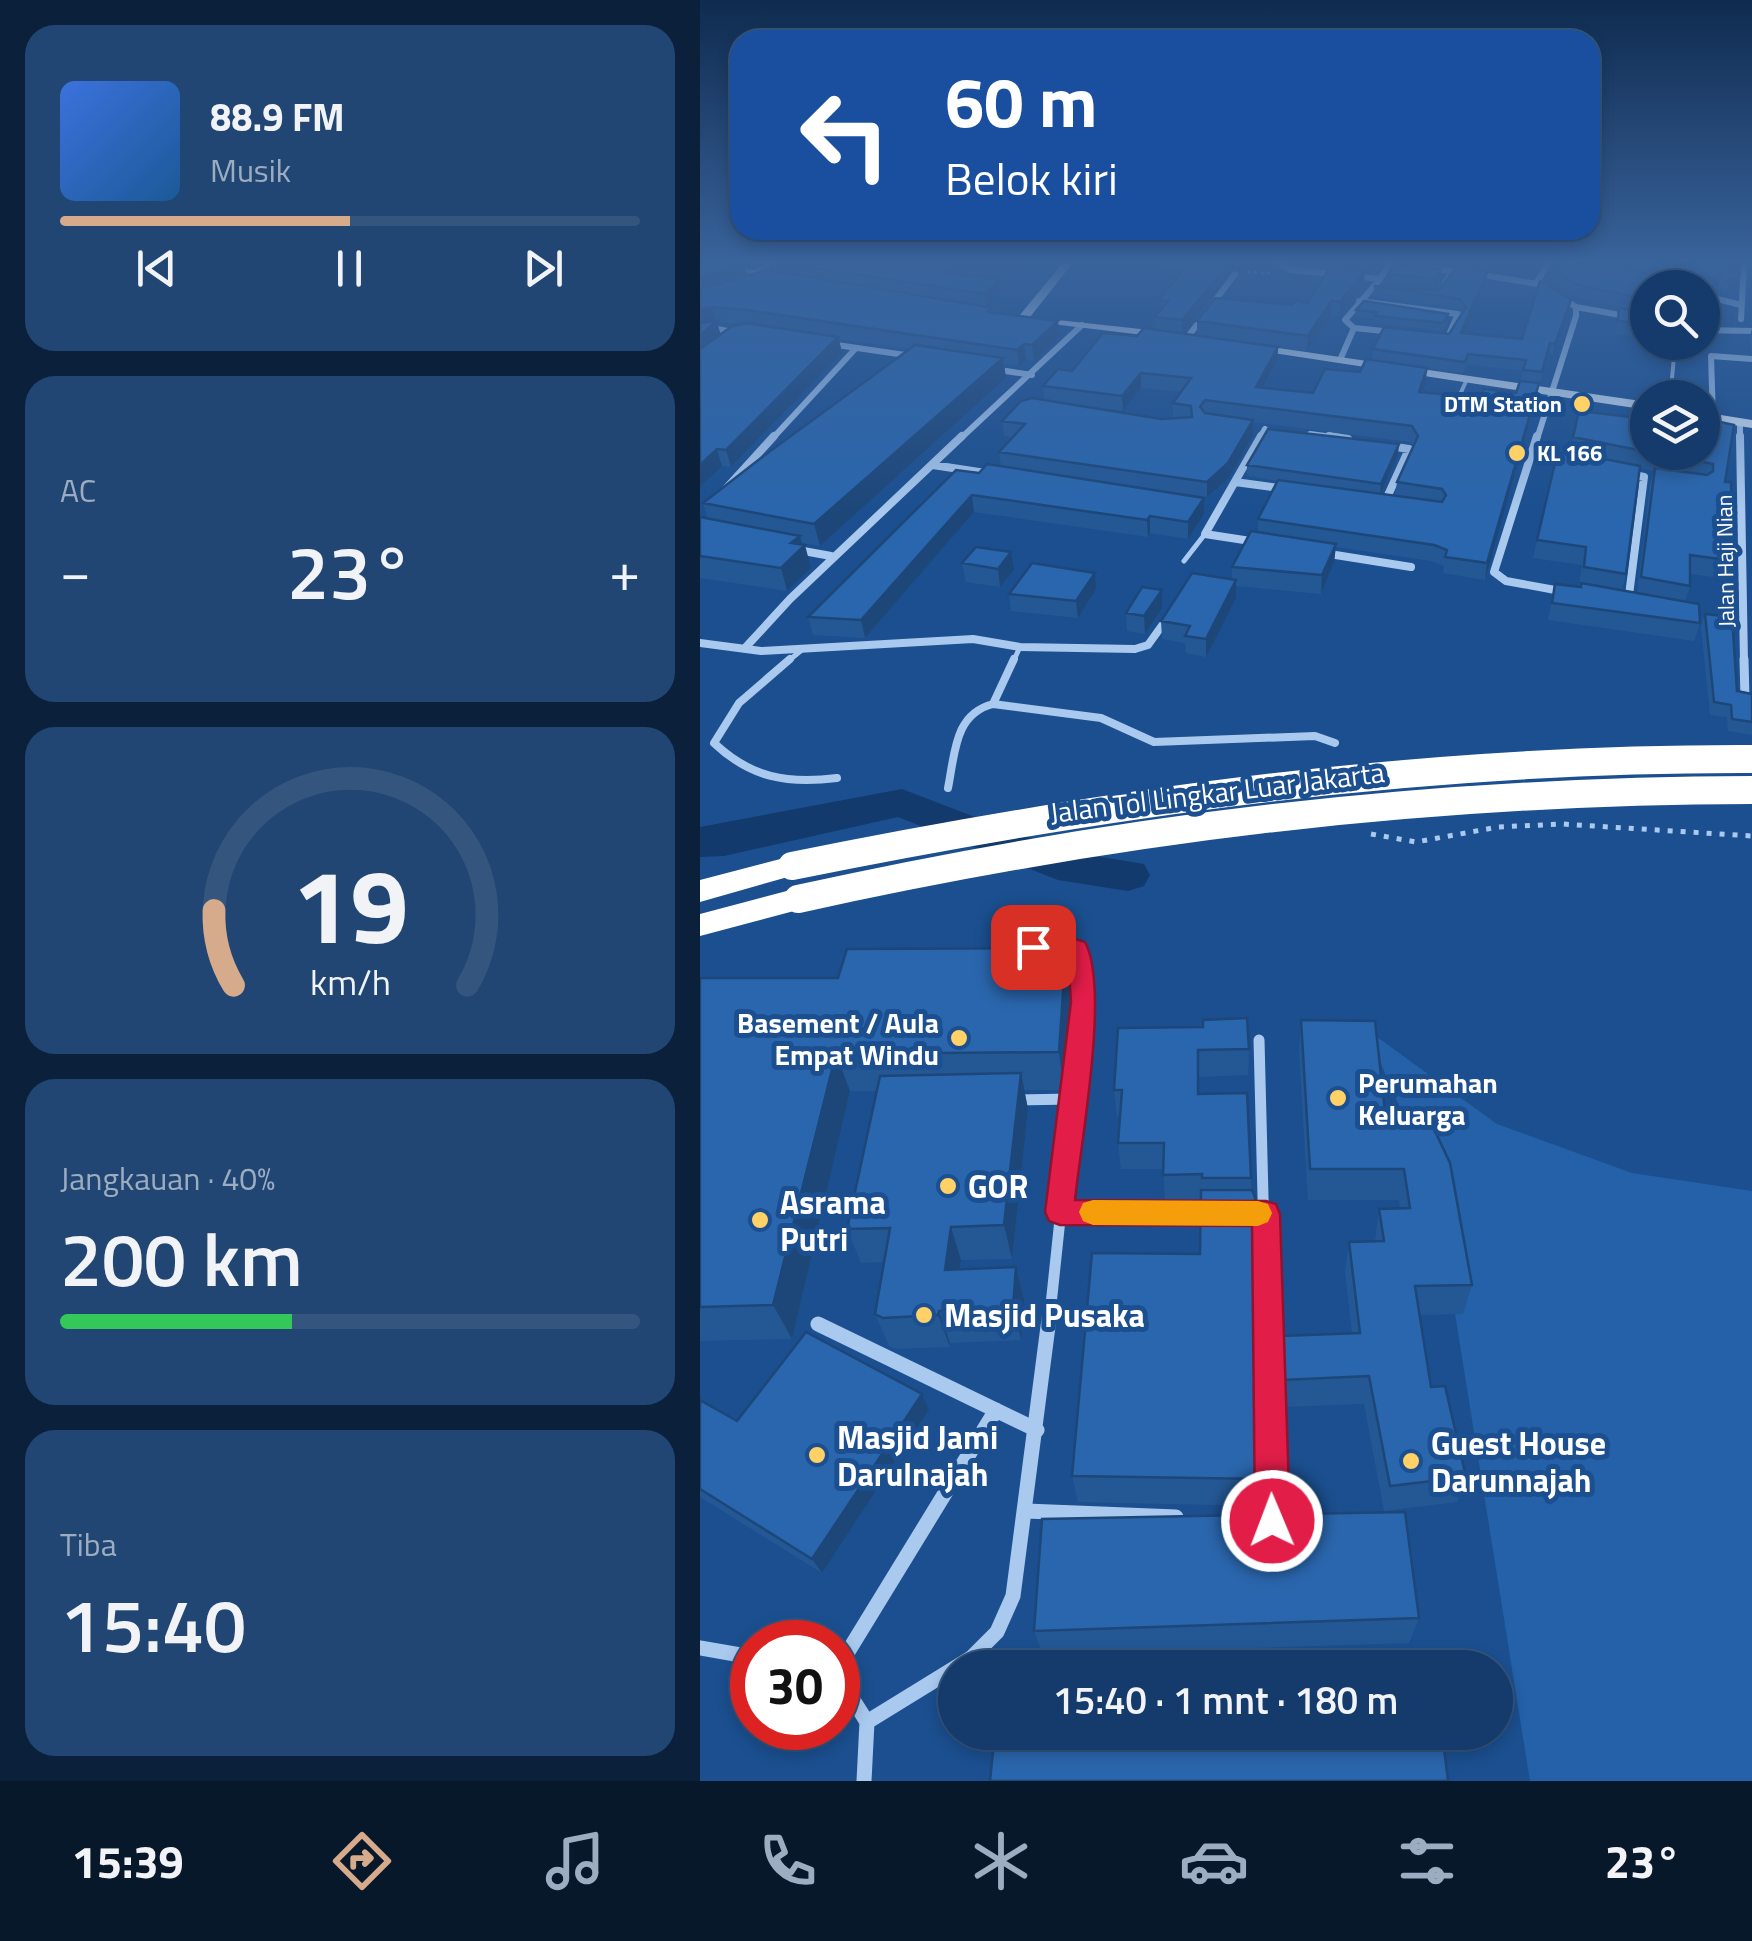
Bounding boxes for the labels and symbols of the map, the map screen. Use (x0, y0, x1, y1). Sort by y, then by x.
place label: DTM Station (1444, 387, 1562, 421)
marker: DTM Station (1571, 393, 1593, 415)
place label: KL 166 (1537, 436, 1602, 470)
marker: KL 166 (1506, 442, 1528, 464)
street label: Jalan Haji Nian (1707, 494, 1743, 628)
street label: Jalan Tol Lingkar Luar Jakarta (1047, 750, 1387, 834)
pin (991, 905, 1076, 990)
place label: Basement / Aula Empat Windu (737, 1001, 939, 1076)
marker: Basement / Aula Empat Windu (948, 1027, 970, 1049)
place label: Perumahan Keluarga (1358, 1061, 1498, 1136)
marker: Perumahan Keluarga (1327, 1087, 1349, 1109)
place label: GOR (968, 1162, 1028, 1210)
marker: GOR (937, 1175, 959, 1197)
place label: Asrama Putri (780, 1178, 886, 1263)
marker: Asrama Putri (749, 1209, 771, 1231)
place label: Masjid Pusaka (944, 1291, 1145, 1339)
marker: Masjid Pusaka (913, 1304, 935, 1326)
place label: Masjid Jami Darulnajah (837, 1413, 998, 1498)
place label: Guest House Darunnajah (1431, 1419, 1606, 1504)
marker: Masjid Jami Darulnajah (806, 1444, 828, 1466)
marker: Guest House Darunnajah (1400, 1450, 1422, 1472)
position arrow (1220, 1469, 1324, 1573)
speed limit sign: 30 (730, 1620, 860, 1750)

